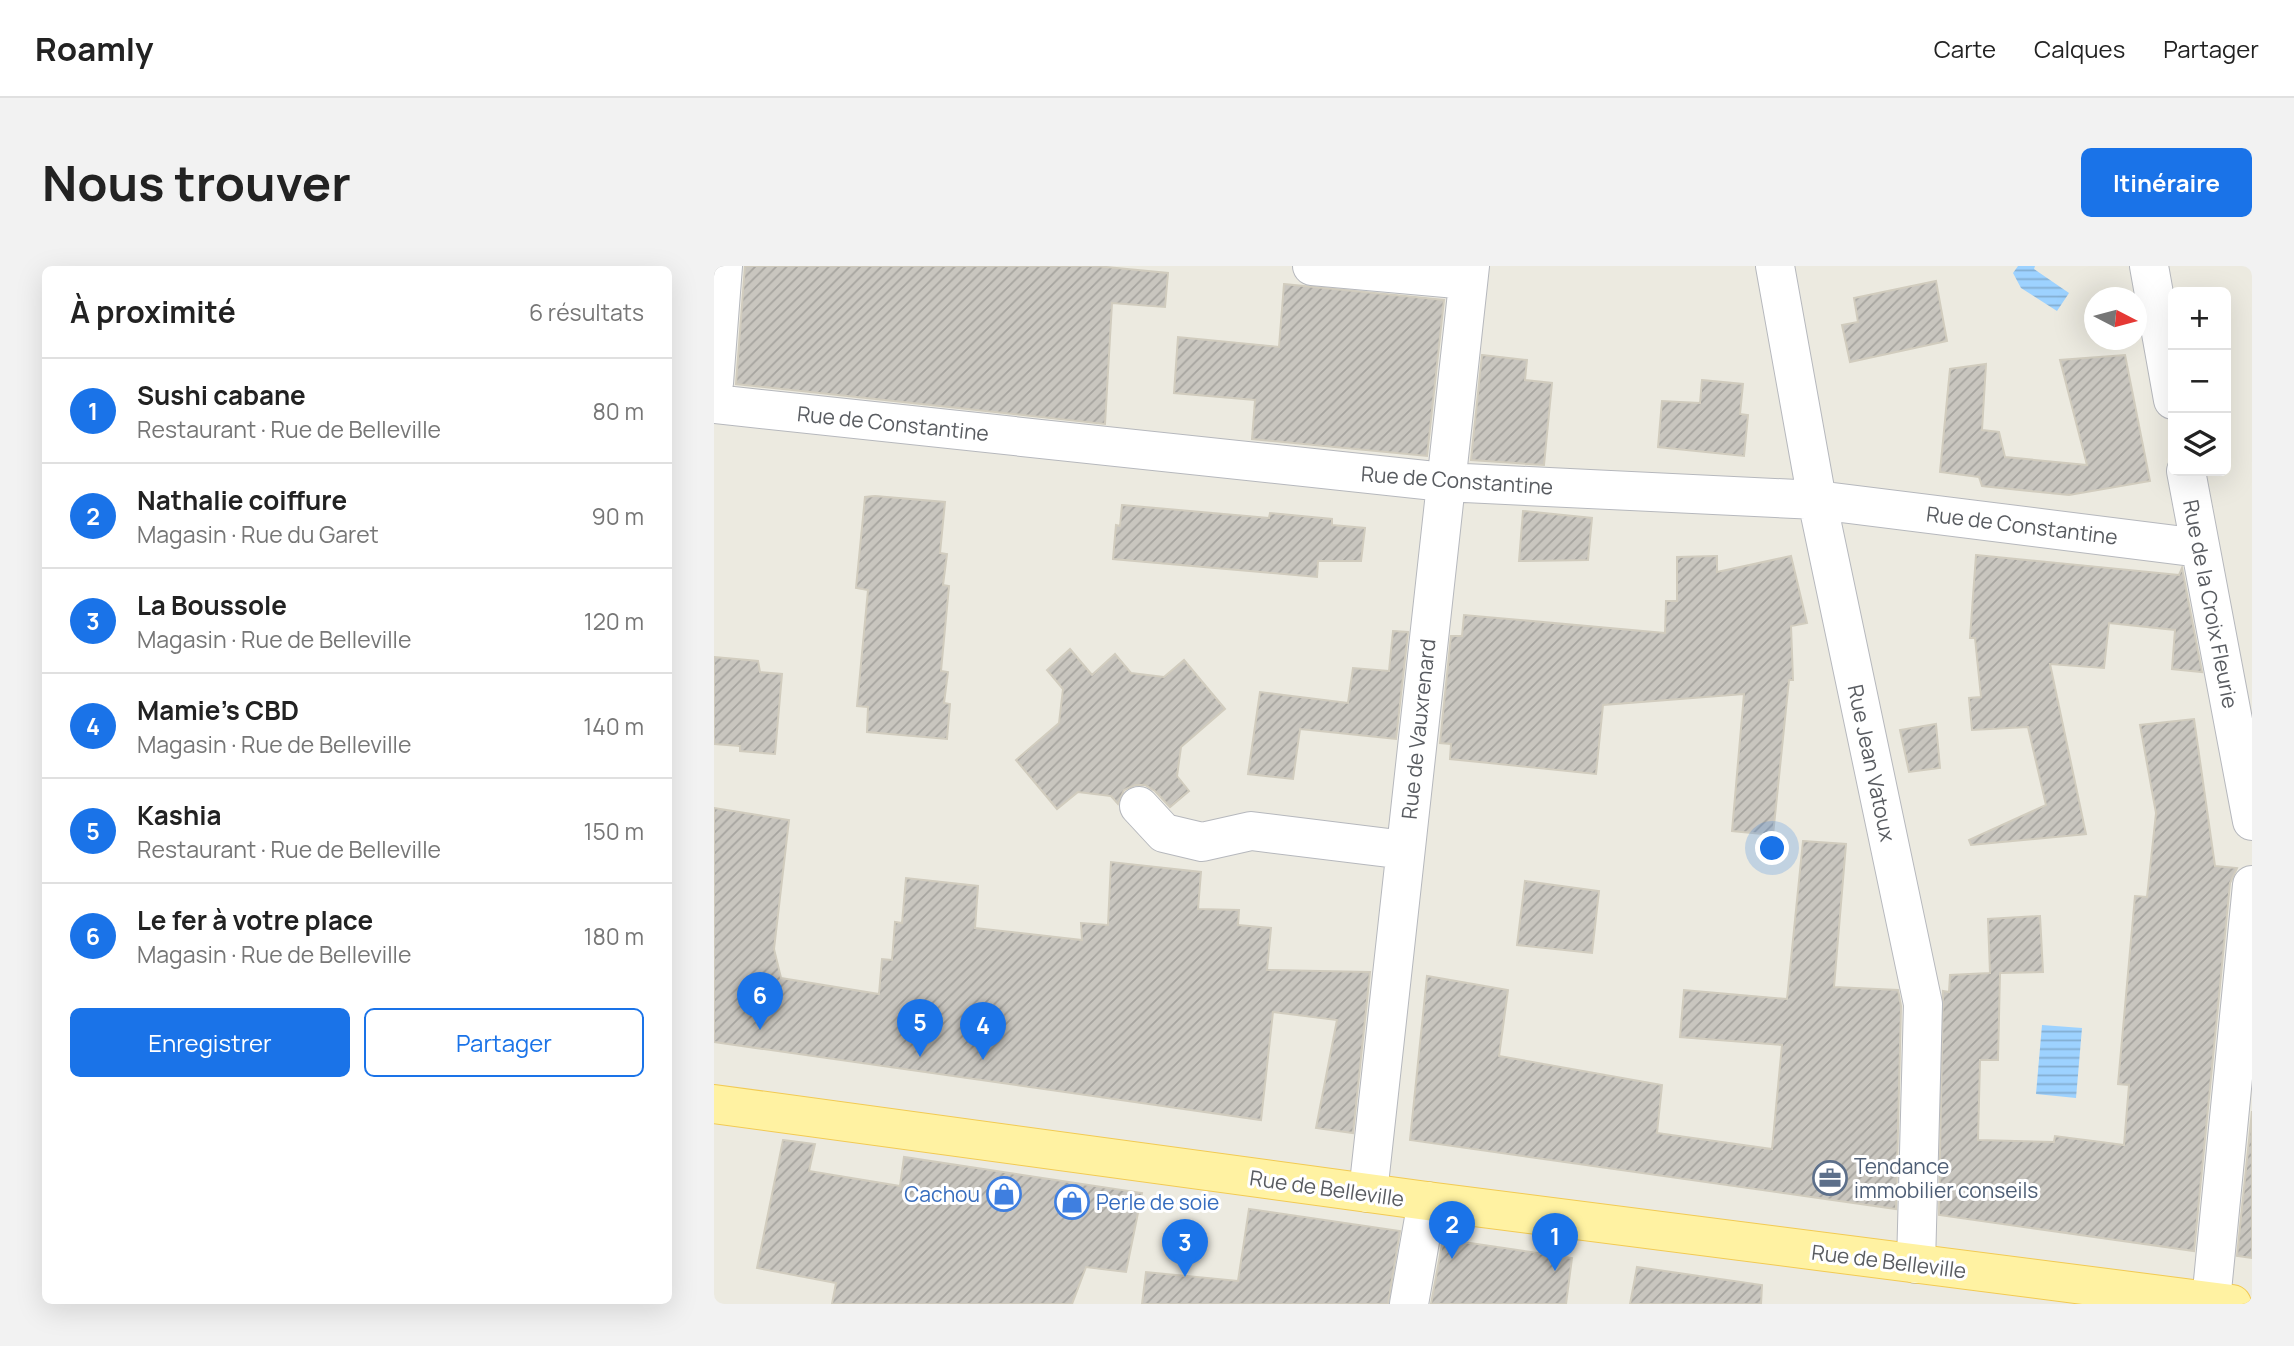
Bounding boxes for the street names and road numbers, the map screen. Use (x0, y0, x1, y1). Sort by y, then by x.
street label: Rue de Constantine (796, 399, 990, 447)
street label: Rue de Constantine (1360, 459, 1554, 501)
street label: Rue de la Croix Fleurie (2177, 497, 2245, 711)
street label: Rue de Constantine (1925, 499, 2119, 551)
street label: Rue de Vauxrenard (1395, 637, 1441, 821)
street label: Rue Jean Vatoux (1842, 682, 1902, 844)
street label: Rue de Belleville (1248, 1163, 1406, 1213)
street label: Rue de Belleville (1810, 1238, 1968, 1284)

